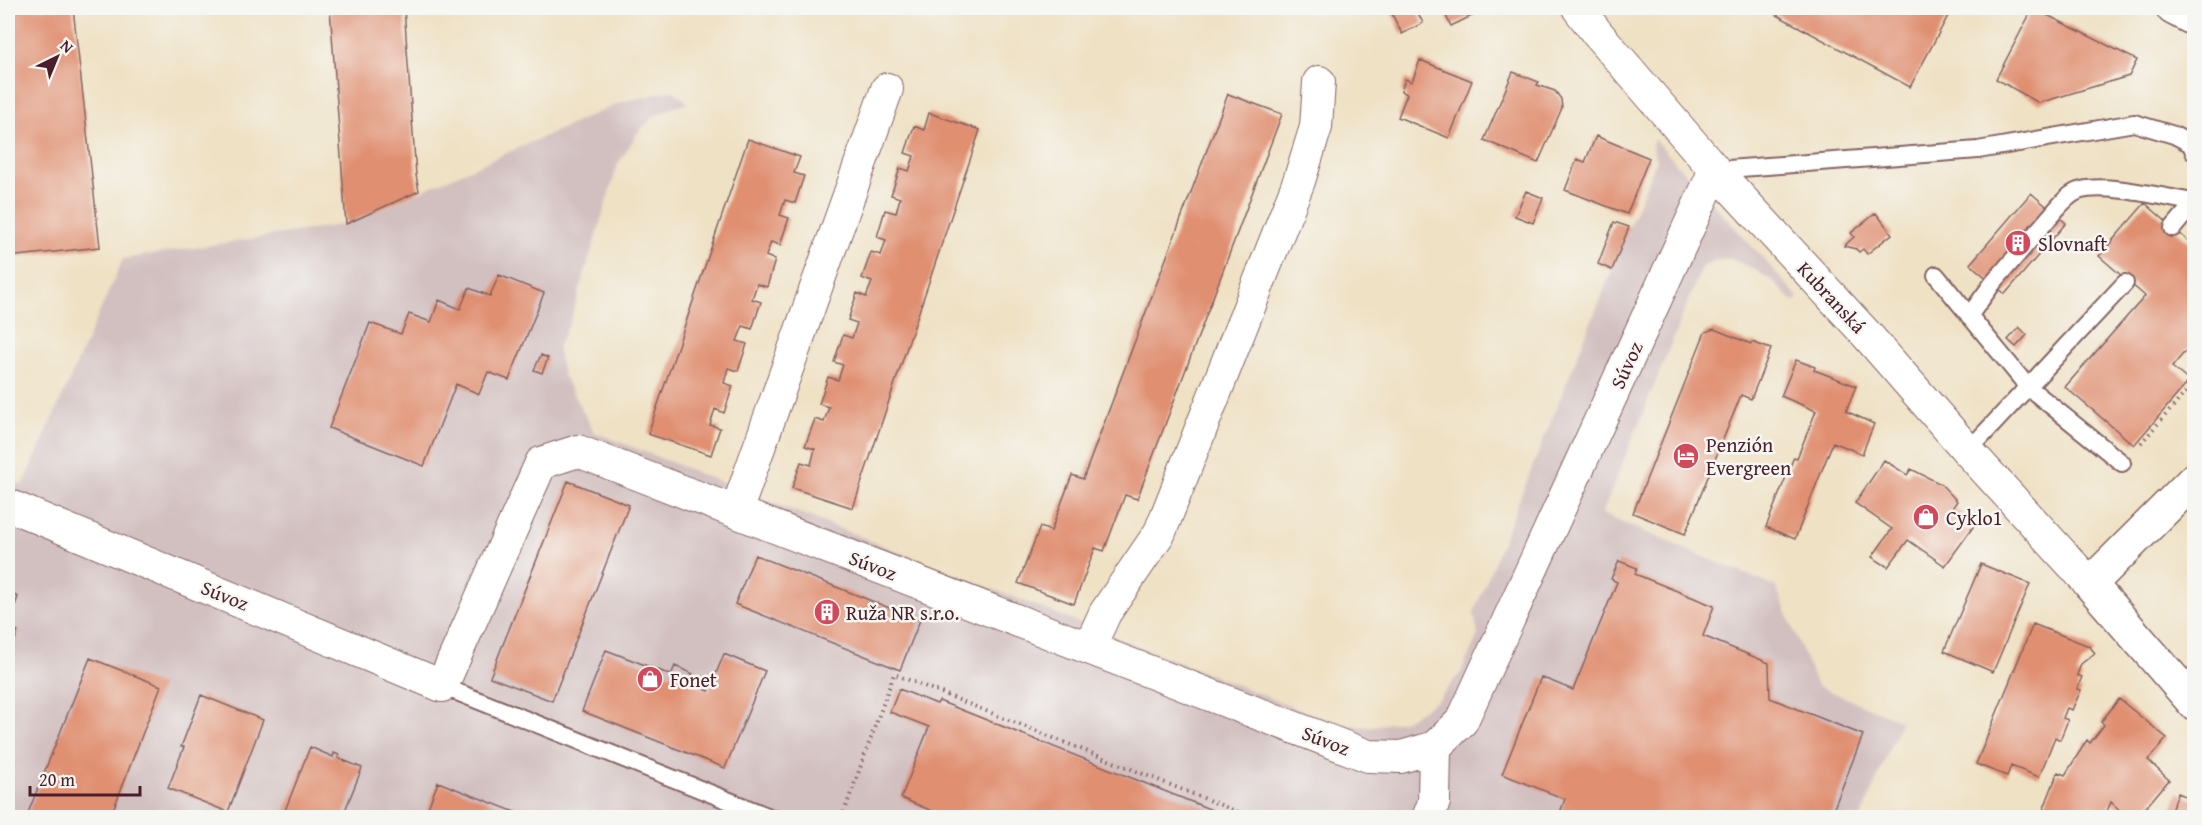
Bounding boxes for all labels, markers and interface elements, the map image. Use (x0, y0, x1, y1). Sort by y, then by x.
north arrow (27, 27, 87, 87)
text: N (55, 34, 80, 59)
building icon: Slovnaft (2003, 228, 2033, 258)
place label: Slovnaft (2038, 229, 2107, 258)
street label: Kubranská (1791, 254, 1873, 340)
street label: Súvoz (1602, 336, 1650, 393)
place label: Penzión Evergreen (1706, 430, 1791, 482)
hotel icon: Penzión Evergreen (1671, 441, 1701, 471)
shop icon: Cyklo1 (1911, 502, 1941, 532)
place label: Cyklo1 (1946, 503, 2002, 532)
street label: Súvoz (845, 543, 901, 587)
street label: Súvoz (197, 572, 253, 618)
building icon: Ruža NR s.r.o. (812, 597, 842, 627)
place label: Ruža NR s.r.o. (846, 598, 959, 627)
shop icon: Fonet (635, 664, 665, 694)
place label: Fonet (670, 665, 717, 694)
street label: Súvoz (1298, 718, 1354, 762)
scale bar (30, 759, 140, 797)
text: 20 m (39, 766, 75, 793)

